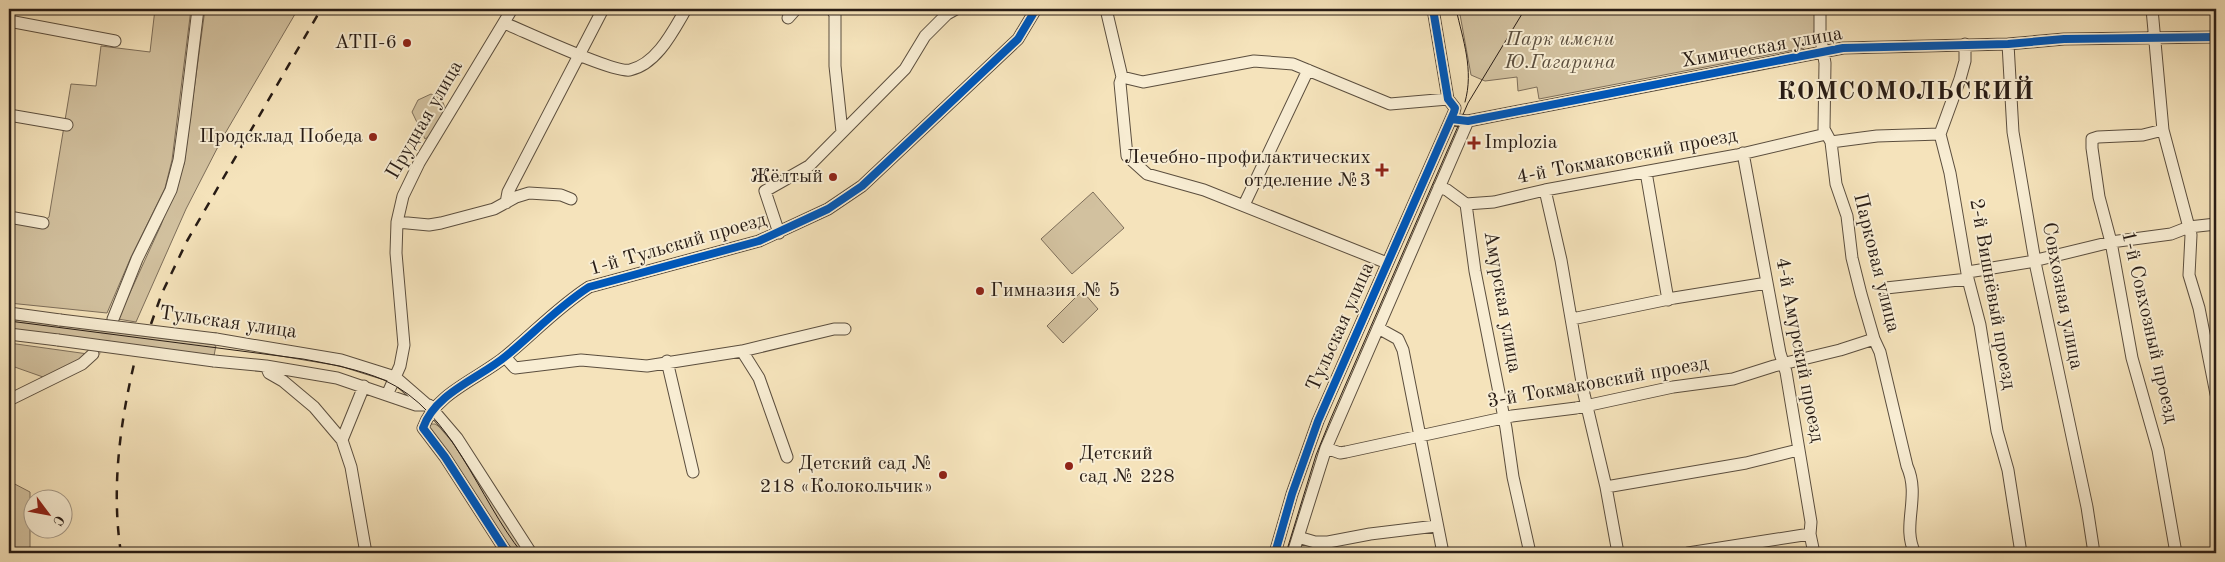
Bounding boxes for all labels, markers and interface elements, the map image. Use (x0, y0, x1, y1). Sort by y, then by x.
street label: Химическая улица (1680, 24, 1844, 72)
park label: Парк имени Ю.Гагарина (1503, 30, 1616, 73)
place label: АТП-6 (334, 33, 397, 53)
marker: АТП-6 (401, 37, 413, 49)
street label: Прудная улица (383, 57, 467, 183)
district label: КОМСОМОЛЬСКИЙ (1777, 75, 2035, 105)
street label: 4-й Токмаковский проезд (1515, 126, 1739, 188)
place label: Продсклад Победа (199, 127, 363, 147)
marker: Продсклад Победа (367, 131, 379, 143)
place label: Implozia (1484, 133, 1558, 153)
marker: Implozia (1468, 137, 1480, 149)
place label: Лечебно-профилактических отделение №3 (1124, 148, 1371, 191)
marker: Лечебно-профилактических отделение №3 (1375, 163, 1389, 177)
place label: Жёлтый (750, 167, 823, 187)
marker: Жёлтый (827, 171, 839, 183)
street label: Парковая улица (1849, 191, 1903, 335)
street label: 2-й Вишнёвый проезд (1965, 197, 2019, 391)
street label: 1-й Тульский проезд (587, 210, 769, 280)
street label: Совхозная улица (2038, 221, 2086, 371)
street label: 1-й Совхозный проезд (2117, 229, 2181, 425)
street label: Амурская улица (1480, 230, 1524, 375)
street label: 4-й Амурский проезд (1771, 256, 1827, 444)
street label: Тульская улица (1304, 259, 1378, 395)
place label: Гимназия № 5 (990, 281, 1120, 301)
marker: Гимназия № 5 (974, 285, 986, 297)
street label: Тульская улица (158, 303, 298, 343)
street label: 3-й Токмаковский проезд (1486, 354, 1710, 412)
place label: Детский сад № 228 (1079, 444, 1175, 487)
place label: Детский сад № 218 «Колокольчик» (760, 454, 933, 497)
marker: Детский сад № 228 (1063, 460, 1075, 472)
marker: Детский сад № 218 «Колокольчик» (937, 469, 949, 481)
north arrow (22, 490, 72, 540)
text: С (50, 513, 67, 528)

